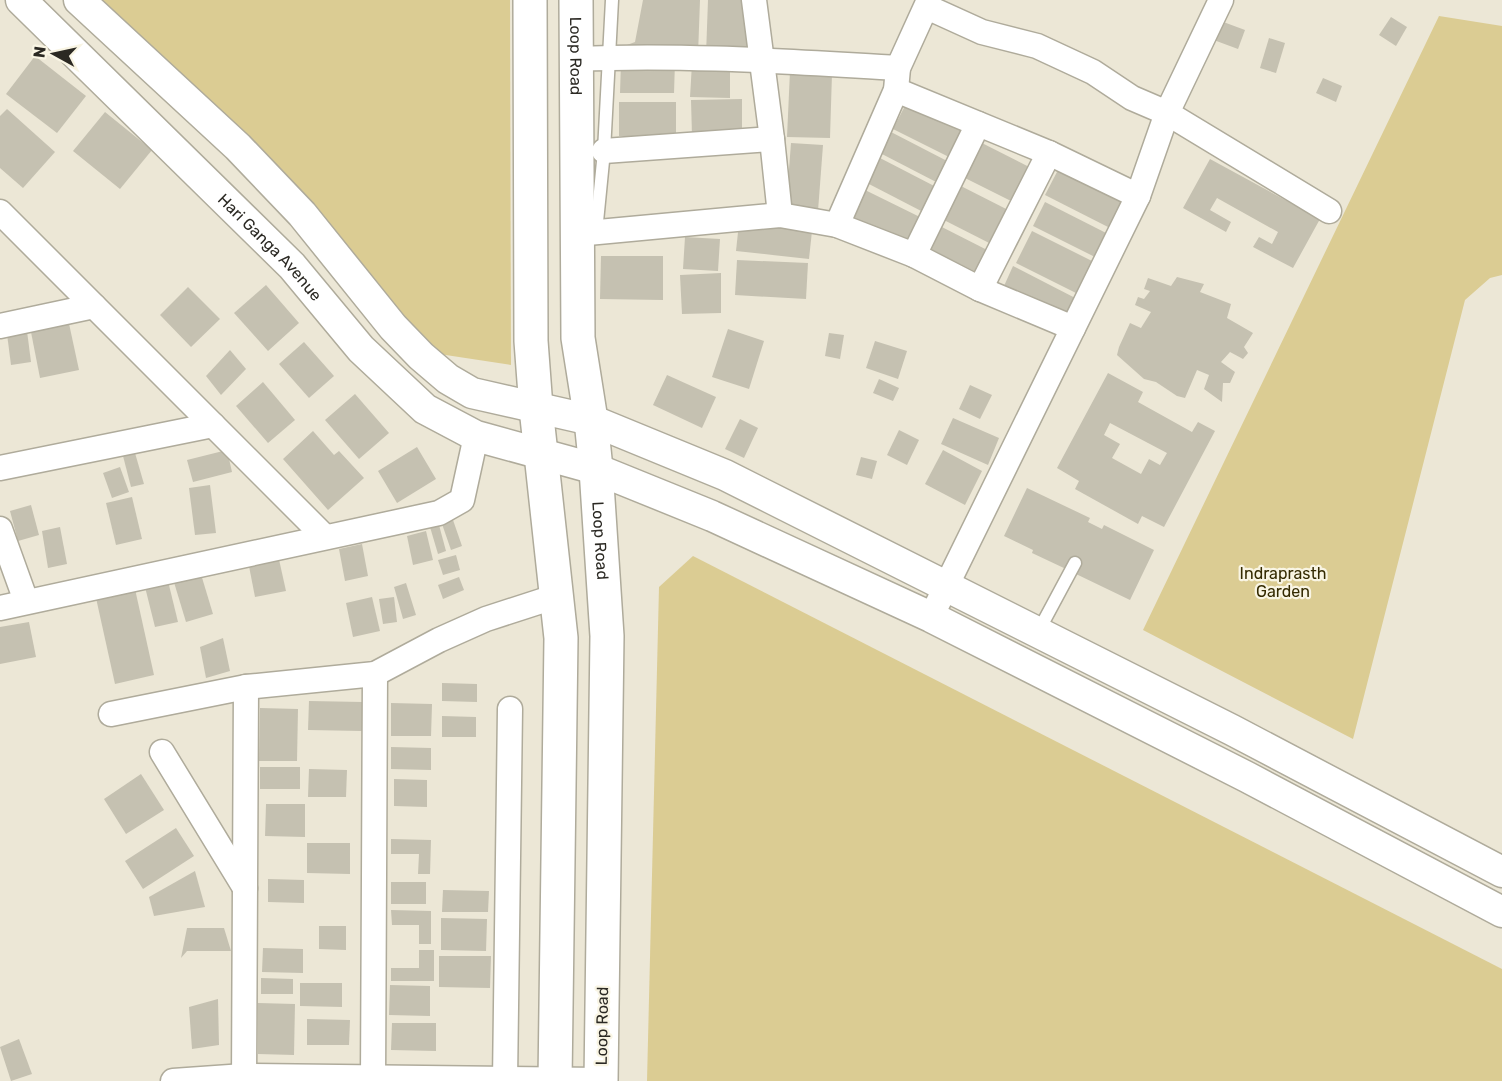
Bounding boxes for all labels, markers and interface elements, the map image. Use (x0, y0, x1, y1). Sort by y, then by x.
street label: Loop Road (567, 17, 586, 95)
north arrow (24, 24, 84, 84)
text: N (29, 45, 50, 59)
street label: Hari Ganga Avenue (214, 189, 326, 304)
street label: Loop Road (589, 501, 613, 580)
park label: Indraprasth Garden (1240, 564, 1326, 601)
street label: Loop Road (592, 987, 612, 1065)

